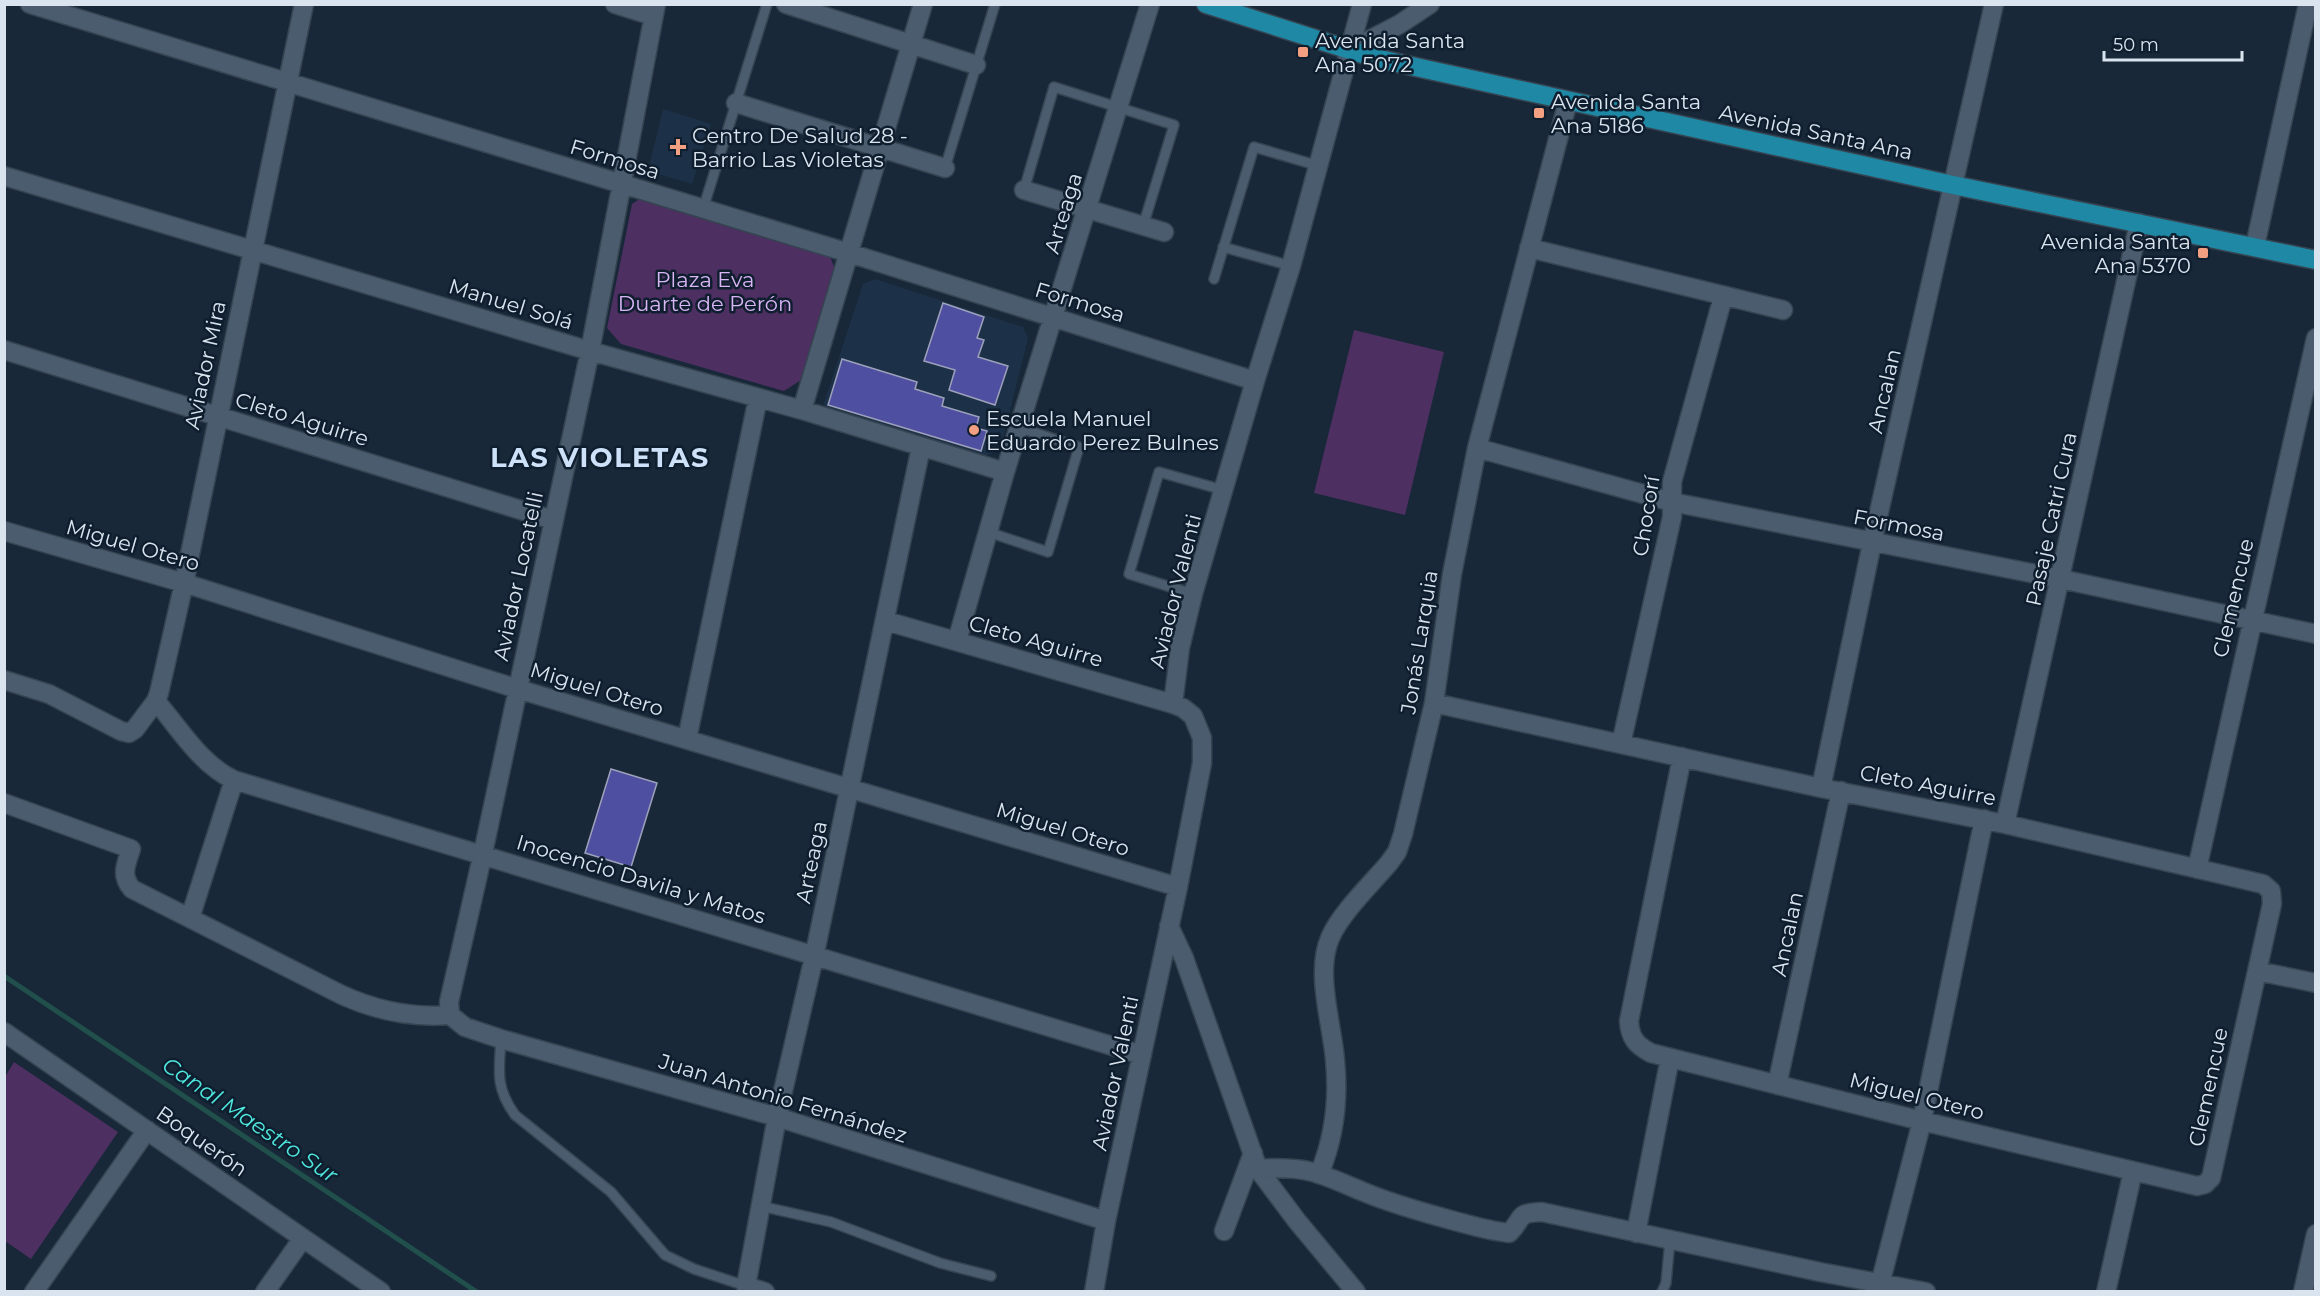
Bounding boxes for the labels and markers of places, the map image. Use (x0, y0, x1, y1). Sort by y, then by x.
place label: Avenida Santa Ana 5072 (1315, 28, 1465, 77)
marker: Avenida Santa Ana 5072 (1296, 45, 1310, 59)
place label: Avenida Santa Ana 5186 (1551, 89, 1701, 138)
marker: Avenida Santa Ana 5186 (1532, 106, 1546, 120)
place label: Centro De Salud 28 - Barrio Las Violetas (692, 123, 908, 172)
marker: Centro De Salud 28 - Barrio Las Violetas (669, 138, 687, 156)
place label: Avenida Santa Ana 5370 (2041, 229, 2191, 278)
marker: Avenida Santa Ana 5370 (2196, 246, 2210, 260)
place label: Escuela Manuel Eduardo Perez Bulnes (986, 406, 1219, 455)
marker: Escuela Manuel Eduardo Perez Bulnes (967, 423, 981, 437)

